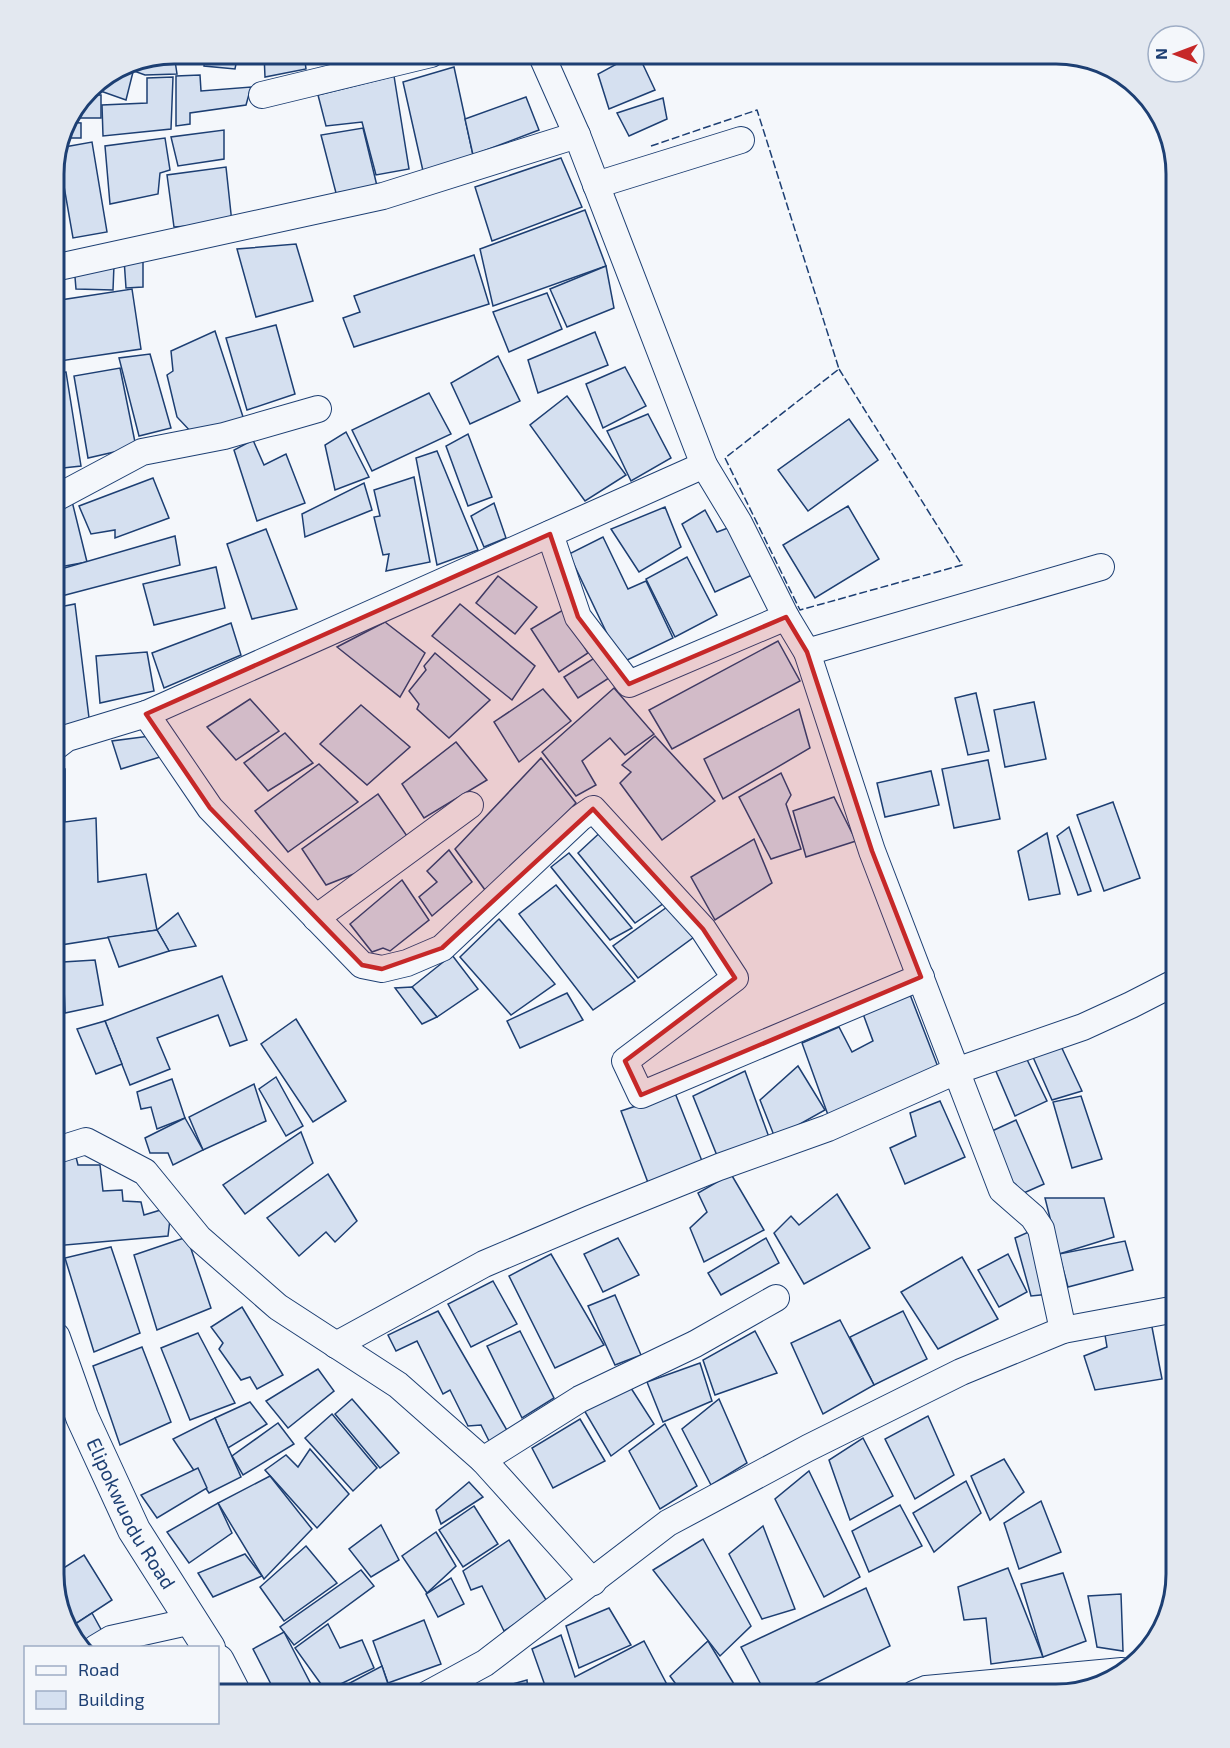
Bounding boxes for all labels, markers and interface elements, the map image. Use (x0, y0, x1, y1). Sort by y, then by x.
north arrow (1146, 24, 1206, 84)
text: N (1151, 48, 1170, 60)
street label: Elipokwuodu Road (82, 1434, 181, 1593)
legend (24, 1646, 219, 1724)
text: Road (78, 1658, 119, 1680)
text: Building (78, 1688, 145, 1710)

